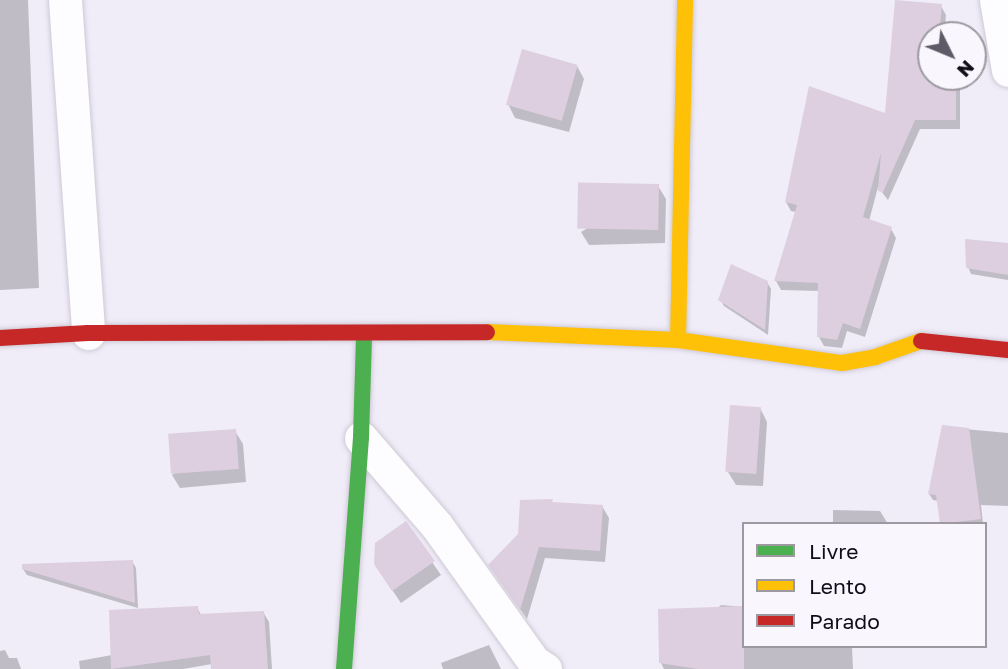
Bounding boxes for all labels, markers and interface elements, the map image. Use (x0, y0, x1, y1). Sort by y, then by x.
north arrow (917, 21, 987, 91)
text: N (953, 56, 980, 82)
legend (742, 522, 987, 648)
text: Livre (809, 538, 859, 564)
text: Lento (809, 573, 867, 599)
text: Parado (809, 608, 880, 634)

